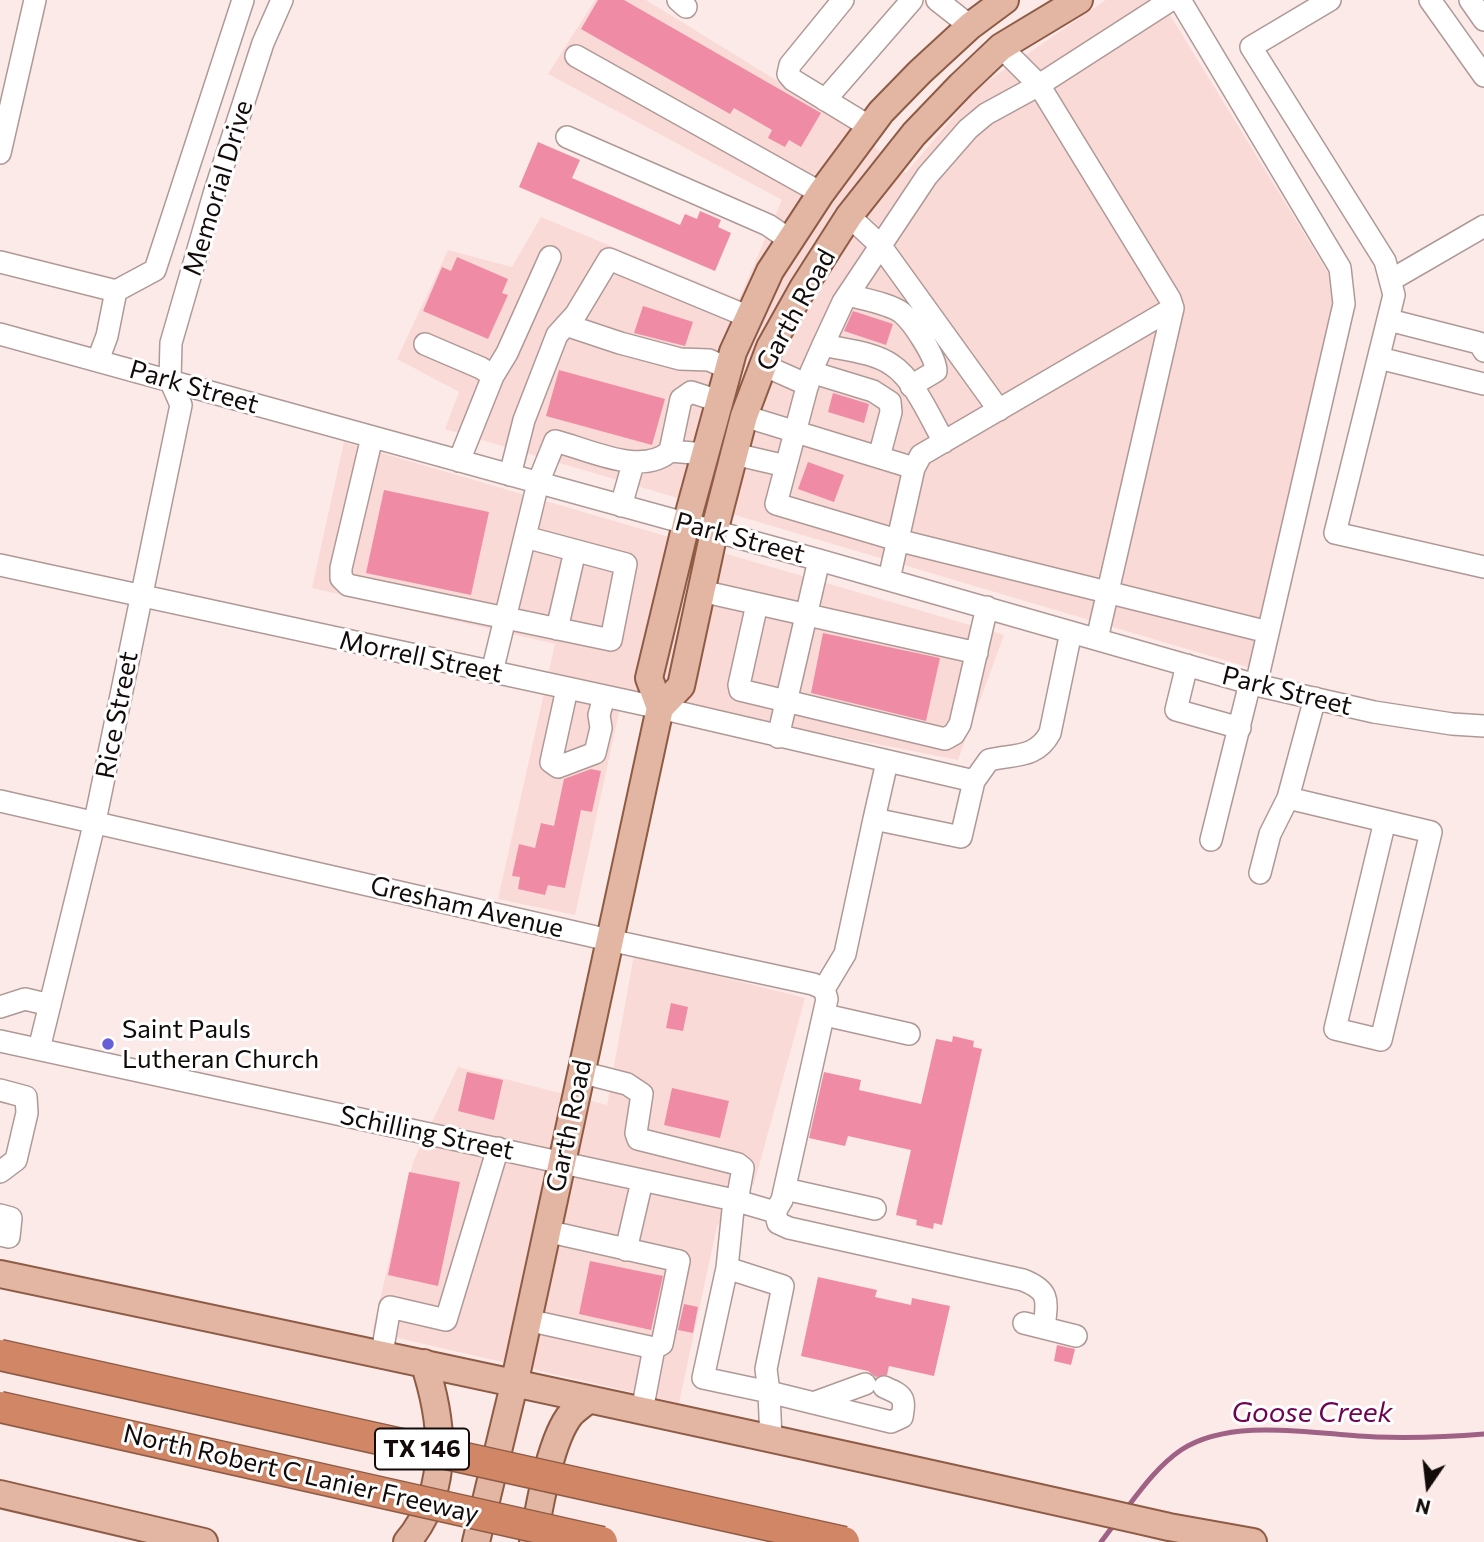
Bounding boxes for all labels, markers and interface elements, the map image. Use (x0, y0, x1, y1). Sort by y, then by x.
street label: Memorial Drive (177, 97, 259, 279)
street label: Garth Road (750, 244, 842, 376)
street label: Park Street (126, 354, 262, 420)
street label: Park Street (672, 506, 808, 570)
street label: Morrell Street (337, 624, 505, 690)
street label: Rice Street (89, 649, 145, 781)
street label: Park Street (1219, 660, 1355, 722)
street label: Gresham Avenue (367, 870, 567, 944)
place label: Saint Pauls Lutheran Church (122, 1013, 319, 1074)
marker: Saint Pauls Lutheran Church (100, 1036, 116, 1052)
street label: Garth Road (540, 1057, 598, 1195)
street label: Schilling Street (337, 1099, 517, 1167)
water label: Goose Creek (1231, 1396, 1393, 1430)
street label: North Robert C Lanier Freeway (120, 1418, 482, 1530)
road number: TX 146 (375, 1428, 469, 1470)
north arrow (1393, 1451, 1463, 1521)
text: N (1413, 1494, 1433, 1520)

